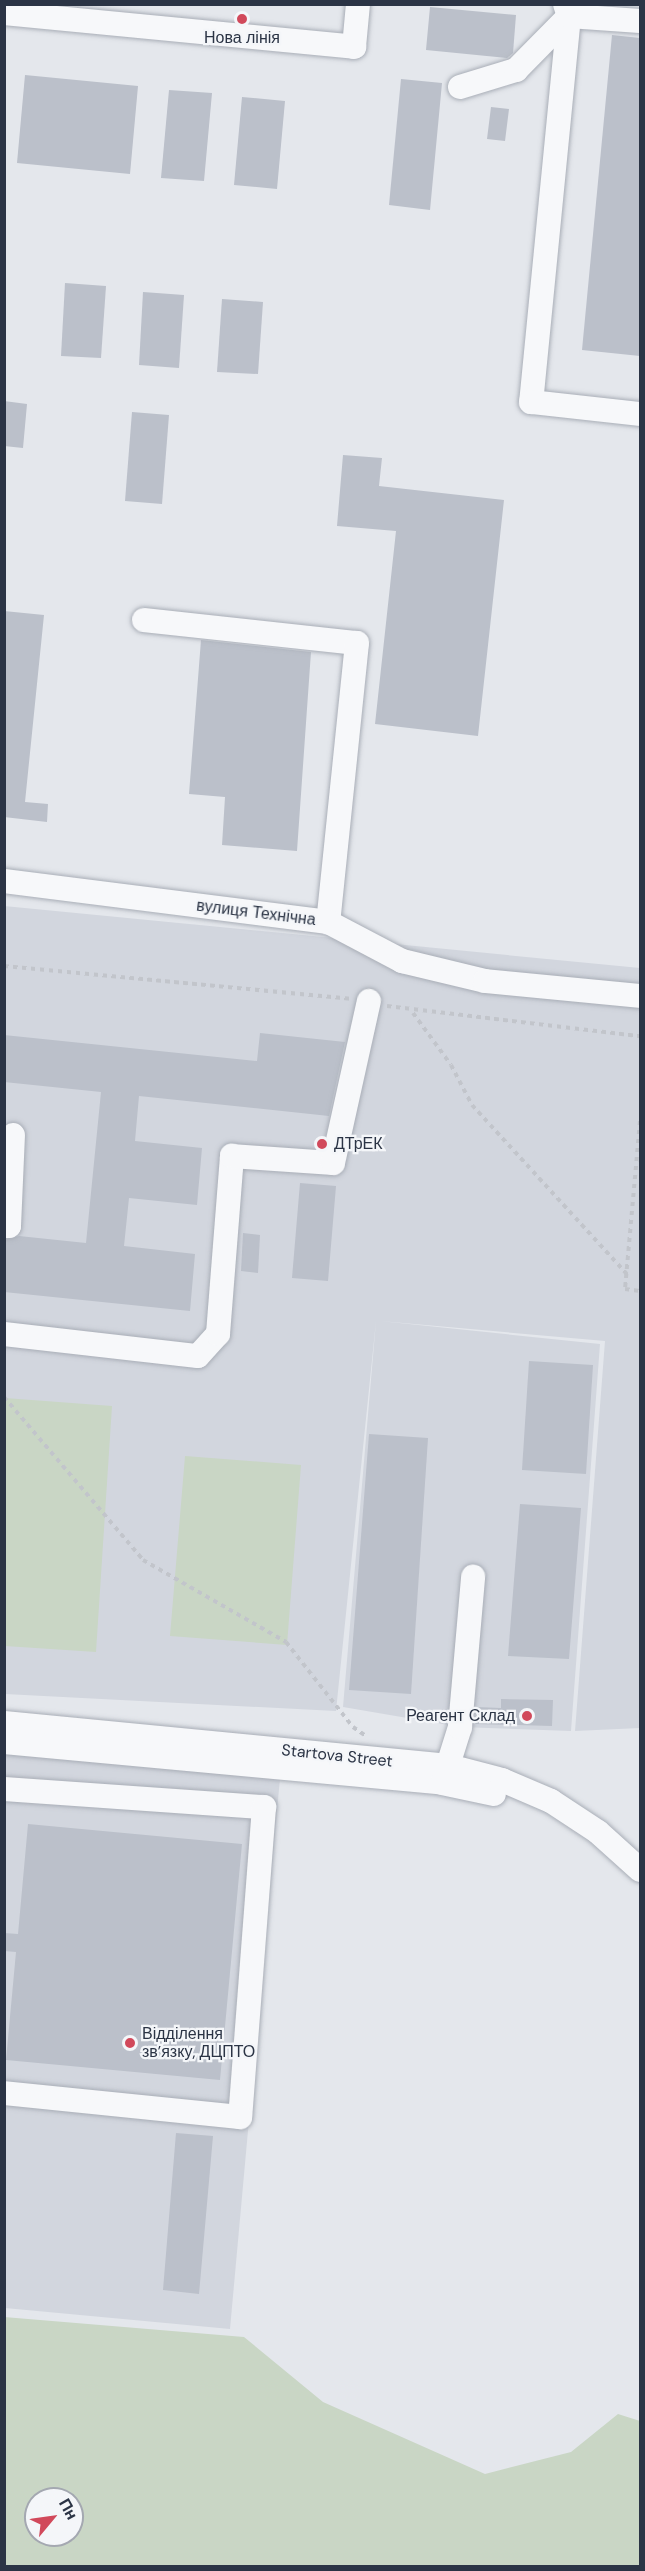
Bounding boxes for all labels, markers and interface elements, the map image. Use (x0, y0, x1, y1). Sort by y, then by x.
marker: Нова лінія (235, 12, 249, 26)
place label: Нова лінія (204, 28, 280, 48)
street label: вулиця Технічна (195, 896, 317, 930)
place label: ДТрЕК (334, 1134, 383, 1154)
marker: ДТрЕК (315, 1137, 329, 1151)
place label: Реагент Склад (406, 1706, 515, 1726)
marker: Реагент Склад (520, 1709, 534, 1723)
street label: Startova Street (280, 1741, 394, 1771)
place label: Відділення зв’язку, ДЦПТО (142, 2024, 255, 2062)
marker: Відділення зв’язку, ДЦПТО (123, 2036, 137, 2050)
north arrow (24, 2487, 84, 2547)
text: Пн (54, 2495, 83, 2523)

